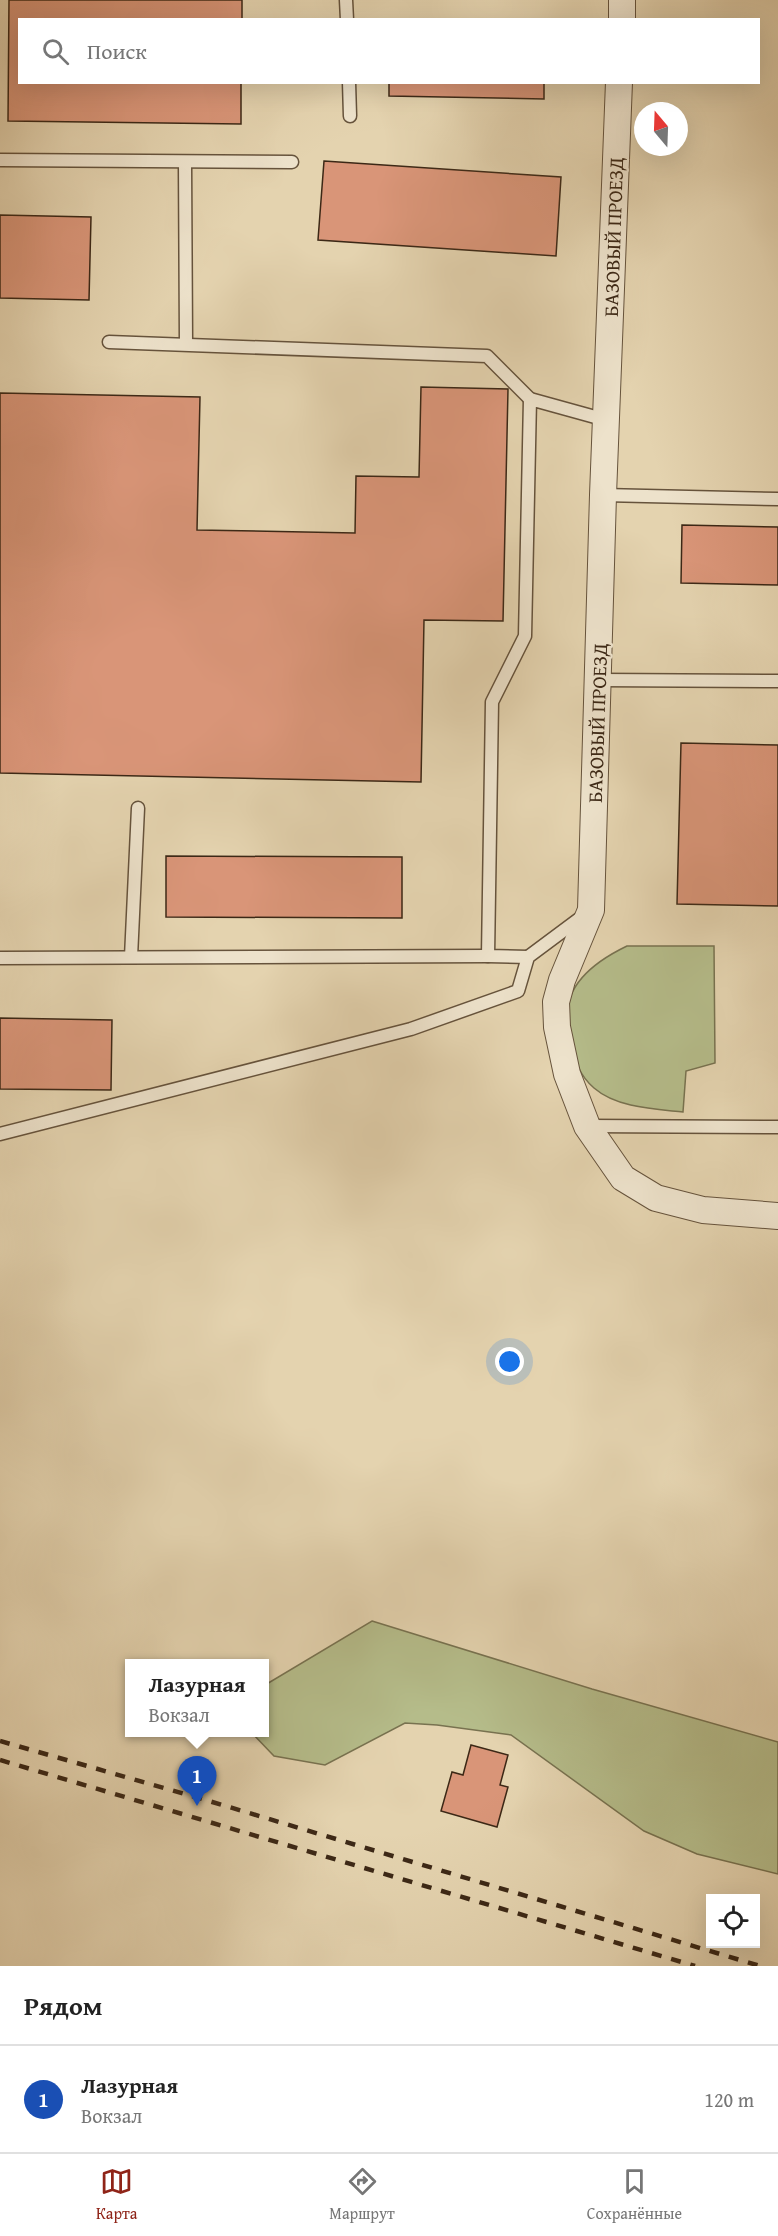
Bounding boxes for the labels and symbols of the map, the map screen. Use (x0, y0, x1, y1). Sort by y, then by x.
north arrow (634, 102, 688, 156)
street label: БАЗОВЫЙ ПРОЕЗД (596, 157, 630, 317)
street label: БАЗОВЫЙ ПРОЕЗД (580, 643, 614, 803)
your location (495, 1347, 524, 1376)
pin: 1 (178, 1756, 216, 1806)

